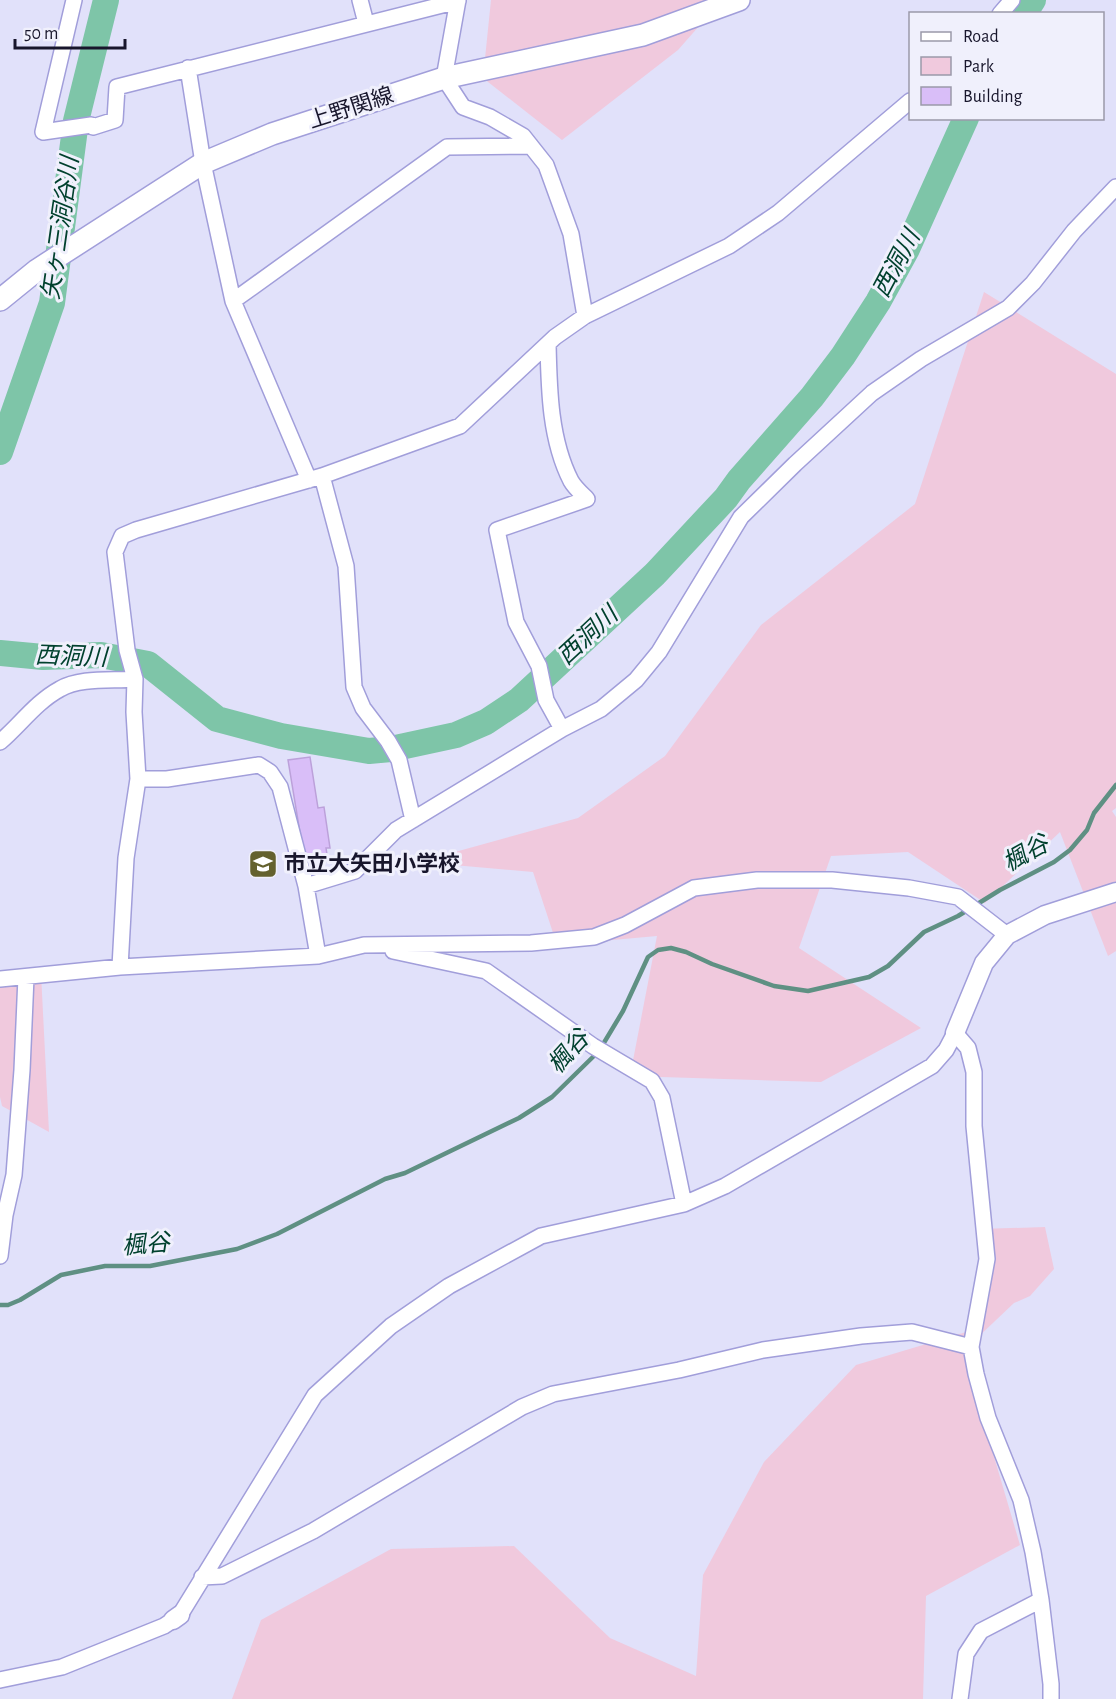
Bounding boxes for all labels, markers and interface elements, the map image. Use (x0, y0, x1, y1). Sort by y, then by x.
scale bar (15, 12, 124, 50)
legend (909, 12, 1104, 120)
text: 50 m (24, 25, 58, 43)
text: Road (963, 28, 999, 46)
text: Park (963, 58, 995, 76)
street label: 上野関線 (305, 83, 396, 132)
text: Building (963, 88, 1023, 106)
water label: 矢ヶ三洞谷川 (37, 152, 83, 301)
water label: 西洞川 (869, 223, 926, 301)
water label: 西洞川 (553, 600, 625, 669)
water label: 西洞川 (35, 643, 110, 670)
water label: 楓谷 (998, 829, 1055, 876)
school or university icon: 市立大矢田小学校 (247, 848, 279, 880)
place label: 市立大矢田小学校 (284, 852, 460, 875)
water label: 楓谷 (543, 1023, 595, 1078)
water label: 楓谷 (121, 1229, 173, 1259)

